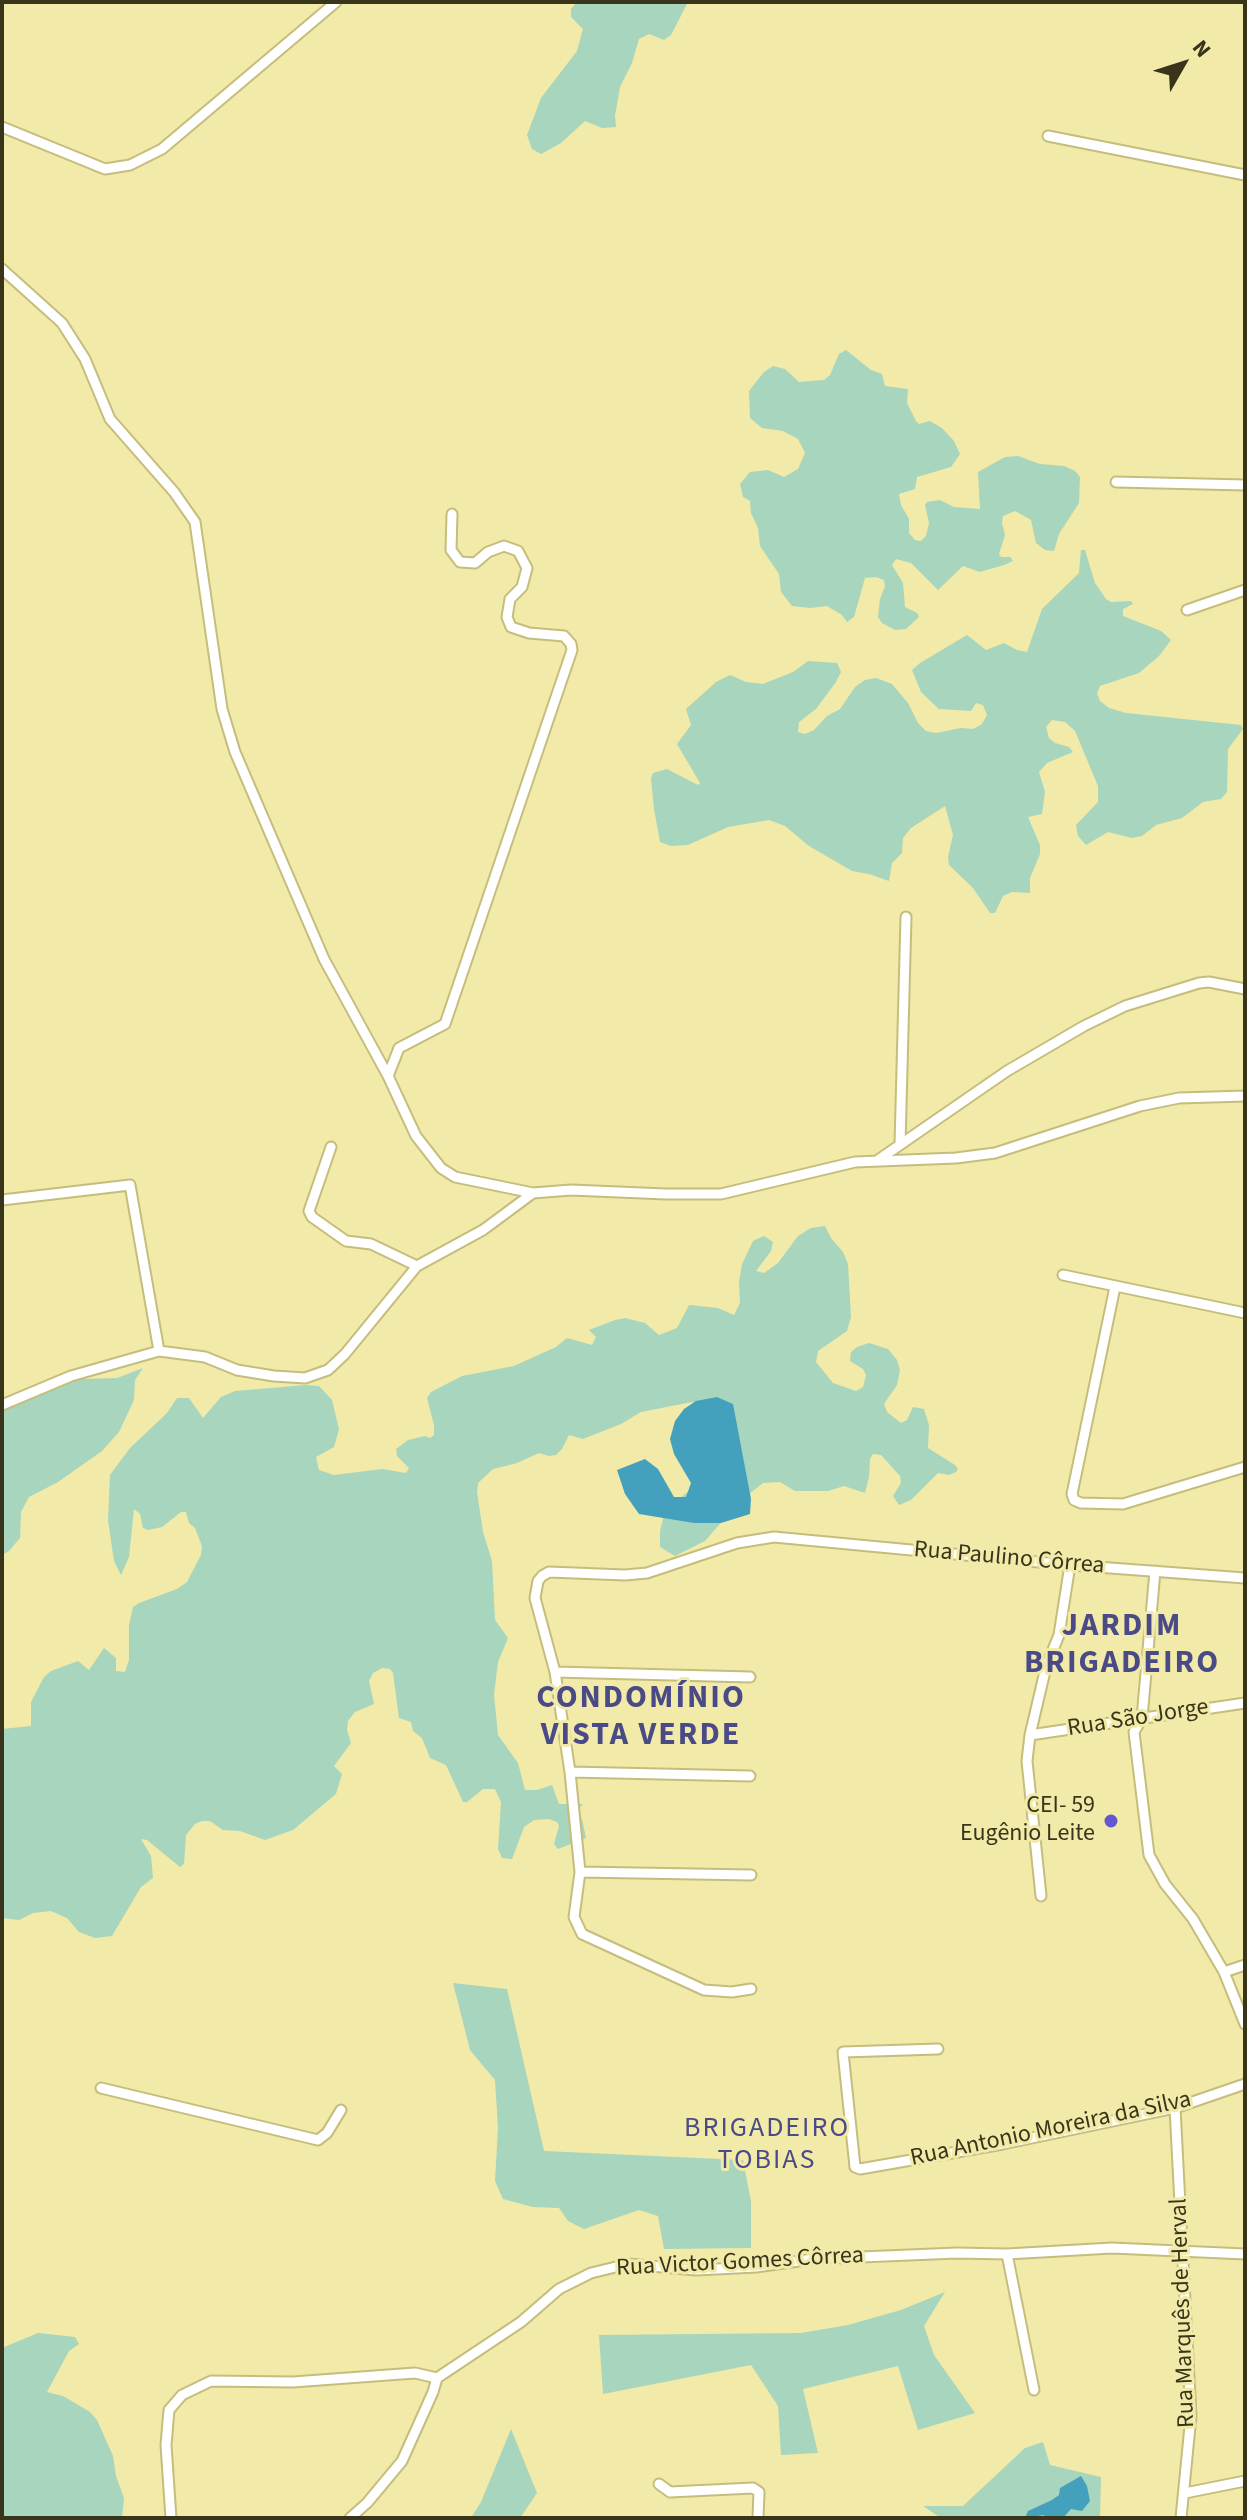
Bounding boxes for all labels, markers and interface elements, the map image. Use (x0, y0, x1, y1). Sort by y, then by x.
north arrow (1143, 24, 1223, 104)
text: N (1185, 33, 1219, 65)
street label: Rua Paulino Côrrea (913, 1536, 1105, 1582)
district label: JARDIM BRIGADEIRO (1024, 1609, 1220, 1684)
district label: CONDOMÍNIO VISTA VERDE (536, 1681, 746, 1756)
street label: Rua São Jorge (1065, 1694, 1211, 1744)
place label: CEI- 59 Eugênio Leite (960, 1793, 1095, 1849)
marker: CEI- 59 Eugênio Leite (1102, 1812, 1120, 1830)
street label: Rua Antonio Moreira da Silva (908, 2086, 1194, 2174)
district label: BRIGADEIRO TOBIAS (684, 2113, 850, 2179)
street label: Rua Marquês de Herval (1166, 2198, 1202, 2428)
street label: Rua Victor Gomes Côrrea (616, 2242, 864, 2284)

